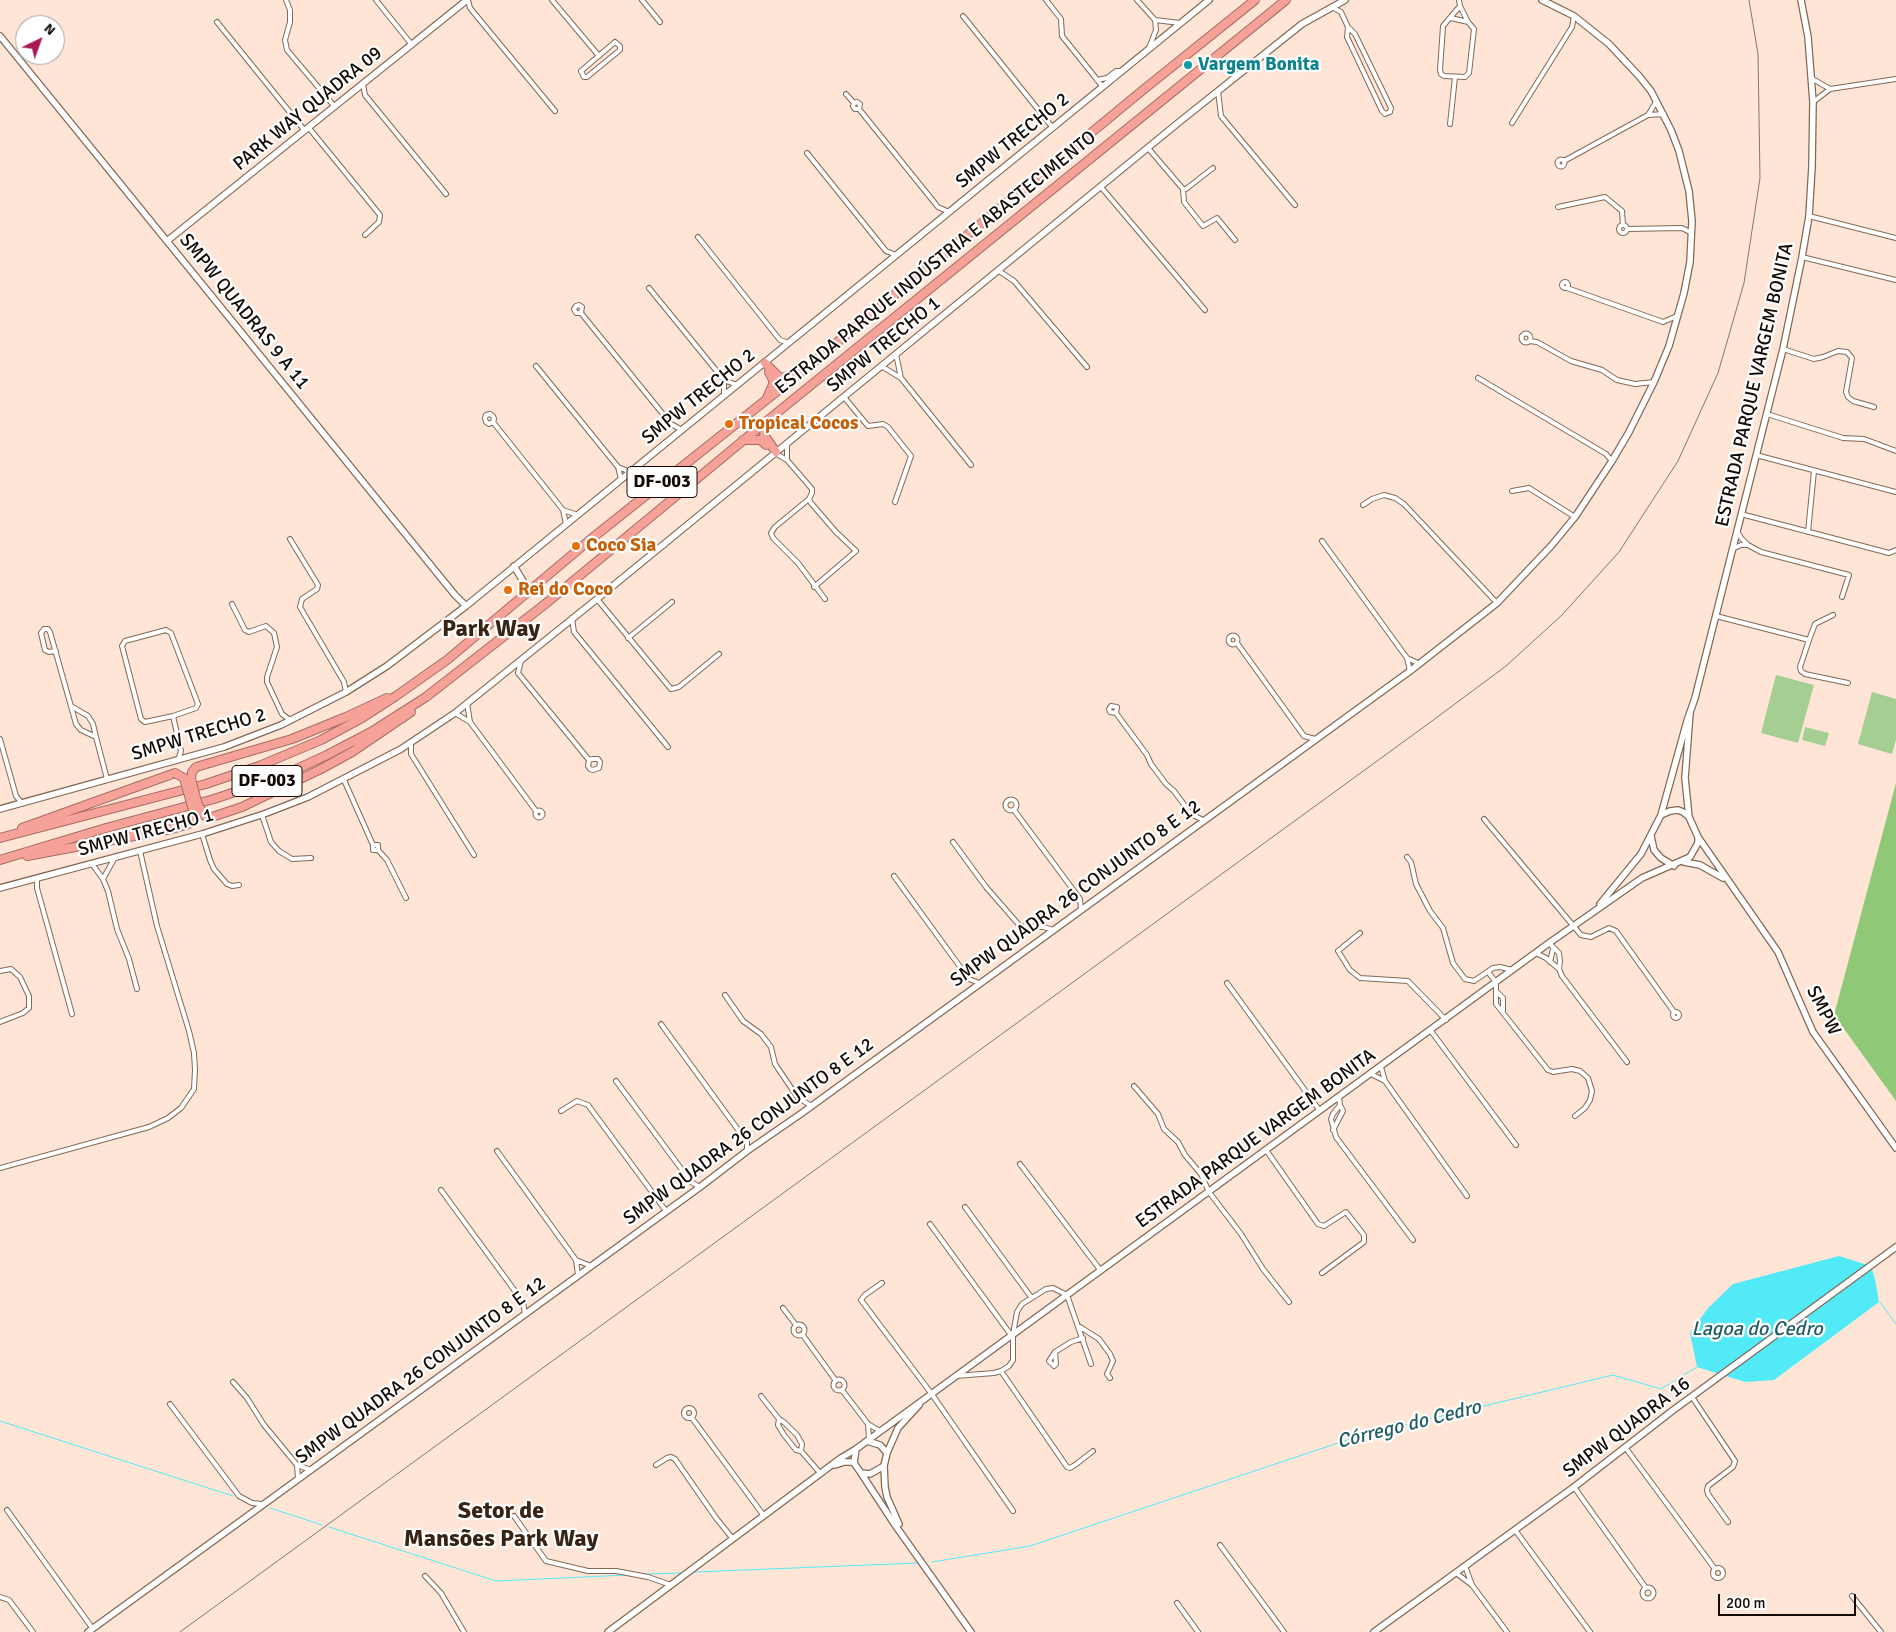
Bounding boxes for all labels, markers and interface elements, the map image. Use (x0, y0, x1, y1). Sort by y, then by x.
north arrow (15, 15, 65, 65)
text: N (40, 20, 59, 39)
street label: PARK WAY QUADRA 09 (229, 42, 387, 176)
place label: Vargem Bonita (1198, 54, 1319, 76)
marker: Vargem Bonita (1182, 59, 1194, 71)
street label: SMPW TRECHO 2 (952, 88, 1074, 194)
street label: ESTRADA PARQUE INDÚSTRIA E ABASTECIMENTO (771, 126, 1101, 400)
street label: SMPW QUADRAS 9 A 11 (174, 229, 314, 395)
street label: ESTRADA PARQUE VARGEM BONITA (1711, 241, 1799, 529)
street label: SMPW TRECHO 1 (823, 292, 945, 398)
street label: SMPW TRECHO 2 (638, 344, 760, 450)
place label: Tropical Cocos (739, 413, 858, 435)
marker: Tropical Cocos (723, 418, 735, 430)
road number: DF-003 (627, 467, 697, 498)
place label: Coco Sia (586, 535, 656, 557)
marker: Coco Sia (570, 540, 582, 552)
place label: Rei do Coco (518, 579, 613, 601)
marker: Rei do Coco (502, 584, 514, 596)
district label: Park Way (442, 616, 540, 644)
street label: SMPW TRECHO 2 (129, 704, 269, 766)
road number: DF-003 (232, 766, 302, 796)
street label: SMPW QUADRA 26 CONJUNTO 8 E 12 (946, 796, 1206, 992)
street label: SMPW TRECHO 1 (76, 804, 216, 862)
street label: SMPW (1801, 982, 1845, 1040)
street label: SMPW QUADRA 26 CONJUNTO 8 E 12 (619, 1034, 879, 1230)
street label: ESTRADA PARQUE VARGEM BONITA (1132, 1044, 1380, 1234)
street label: SMPW QUADRA 26 CONJUNTO 8 E 12 (291, 1273, 551, 1469)
water label: Lagoa do Cedro (1691, 1318, 1823, 1342)
street label: SMPW QUADRA 16 (1559, 1373, 1695, 1483)
water label: Córrego do Cedro (1335, 1396, 1483, 1454)
district label: Setor de Mansões Park Way (404, 1498, 598, 1554)
scale bar (1721, 1584, 1858, 1616)
text: 200 m (1726, 1594, 1766, 1612)

